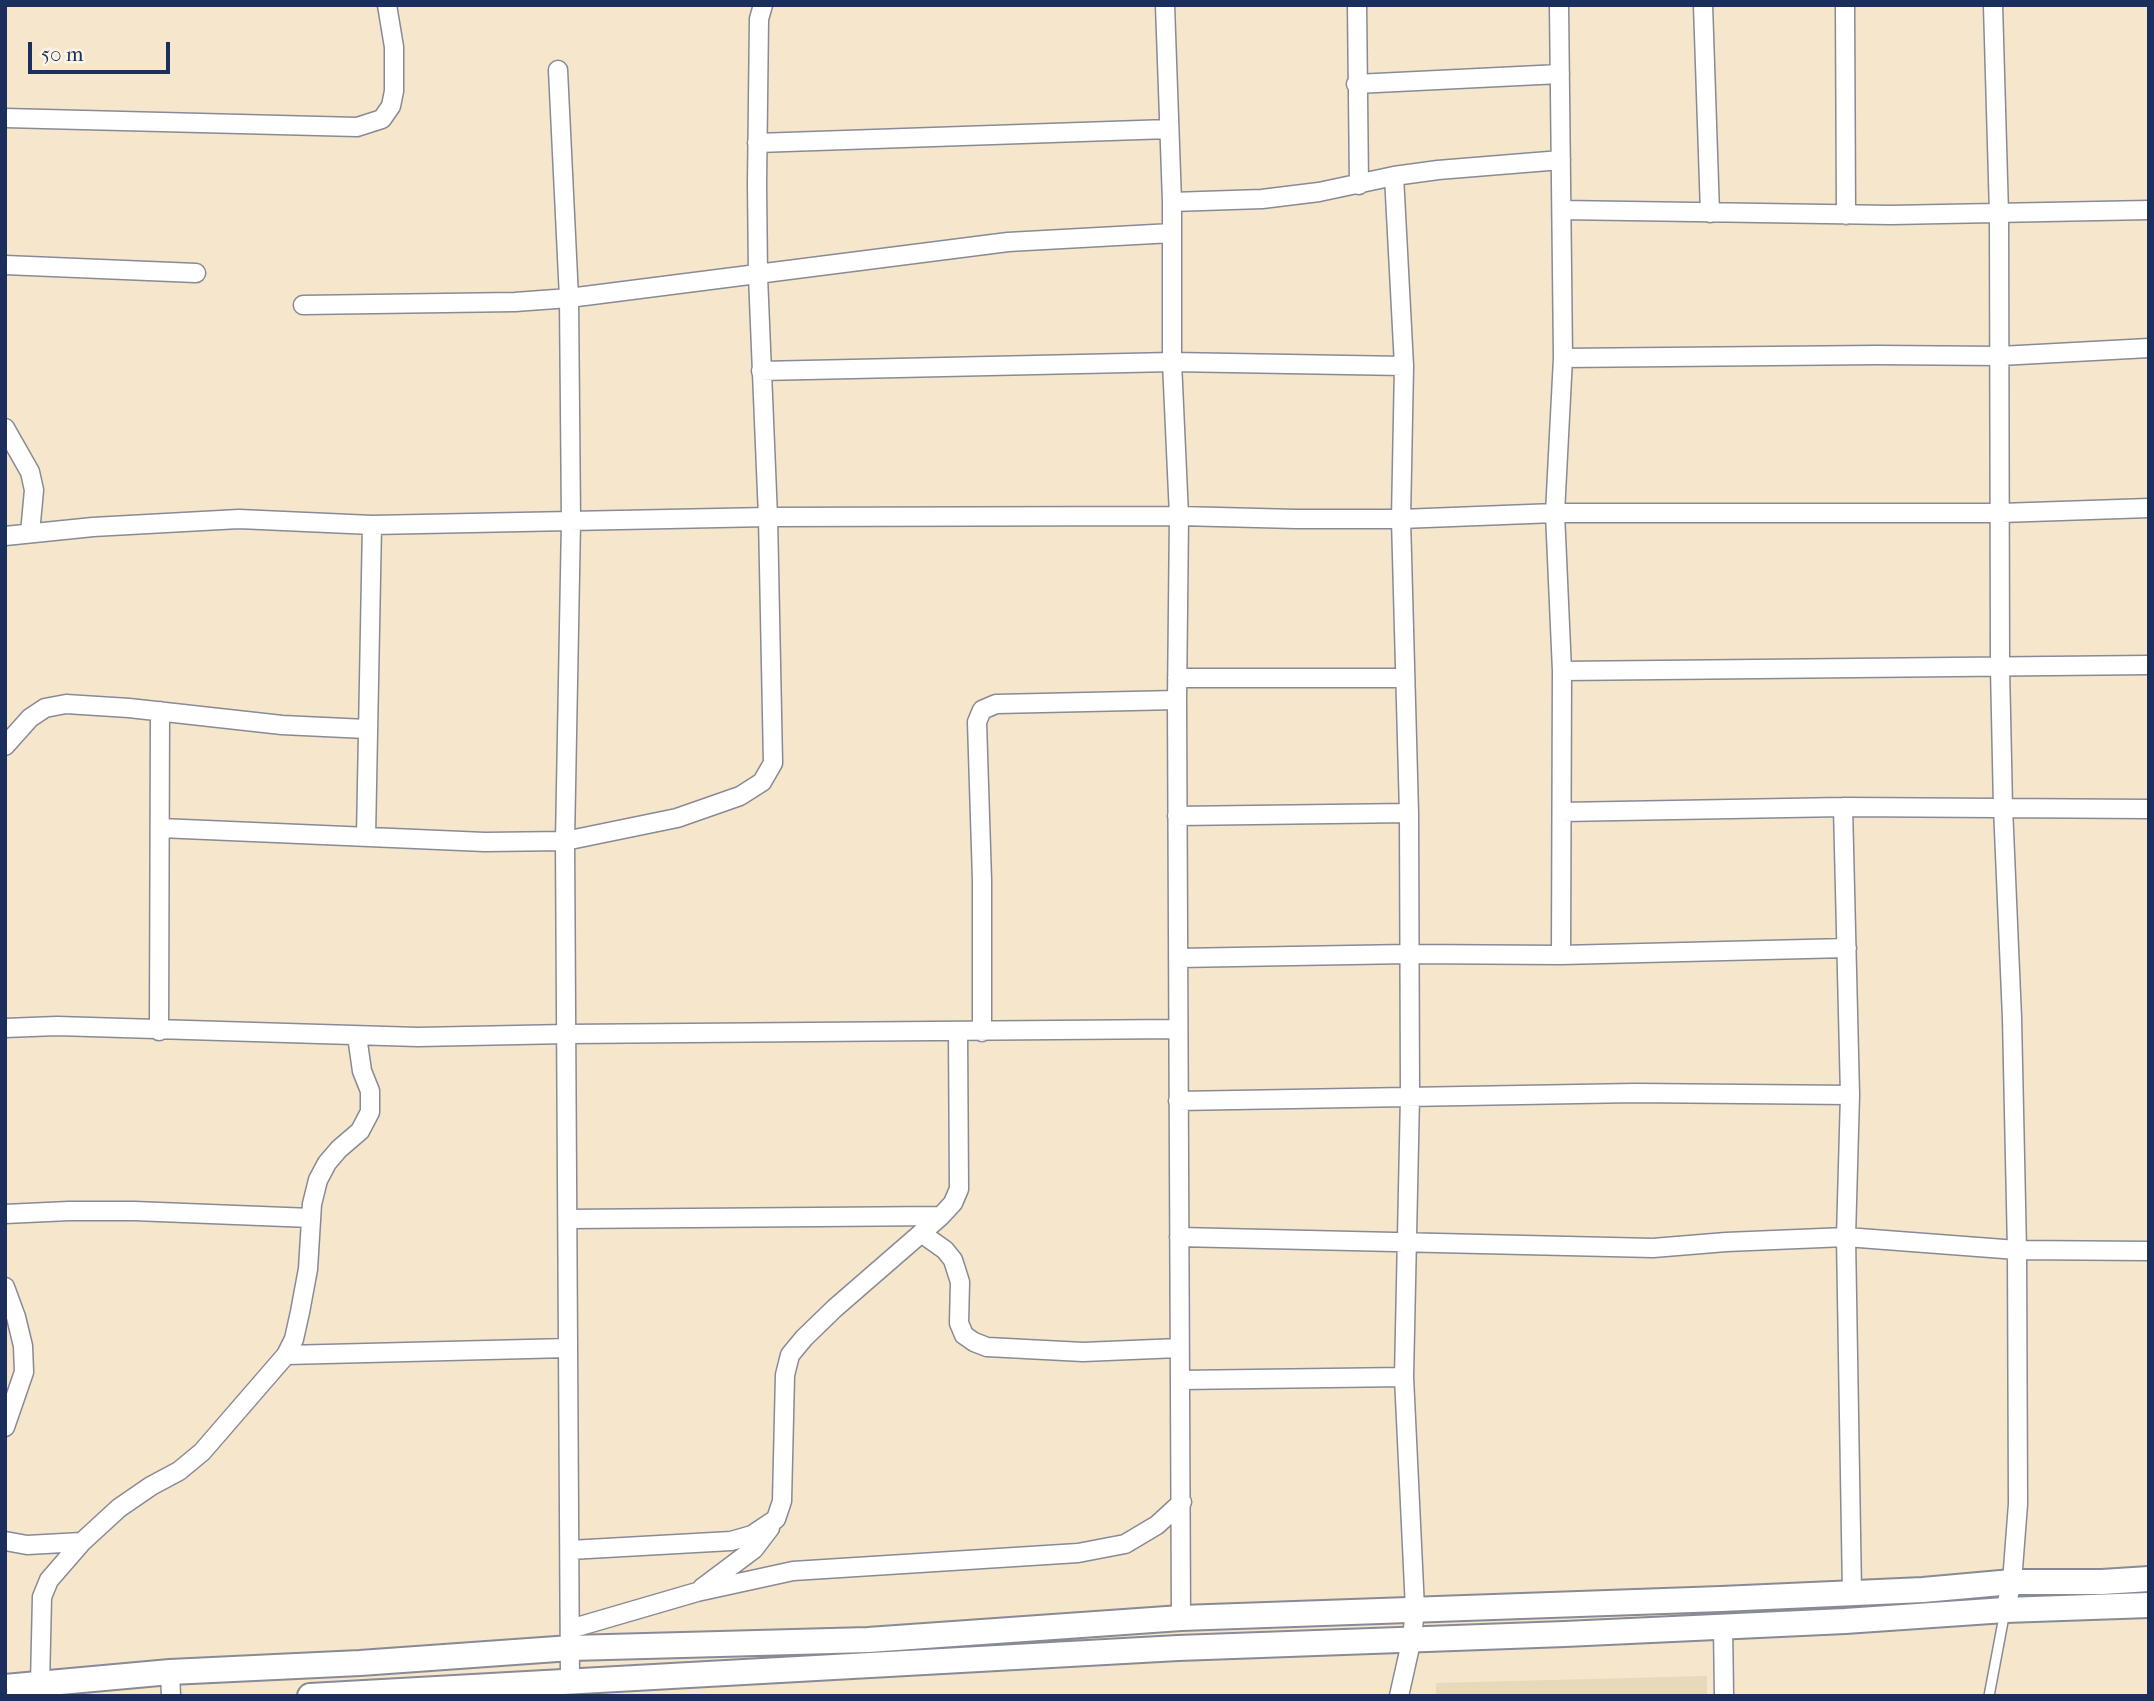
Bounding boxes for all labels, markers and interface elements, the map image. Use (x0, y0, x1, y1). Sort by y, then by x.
scale bar (32, 28, 173, 72)
text: 50 m (41, 42, 84, 66)

